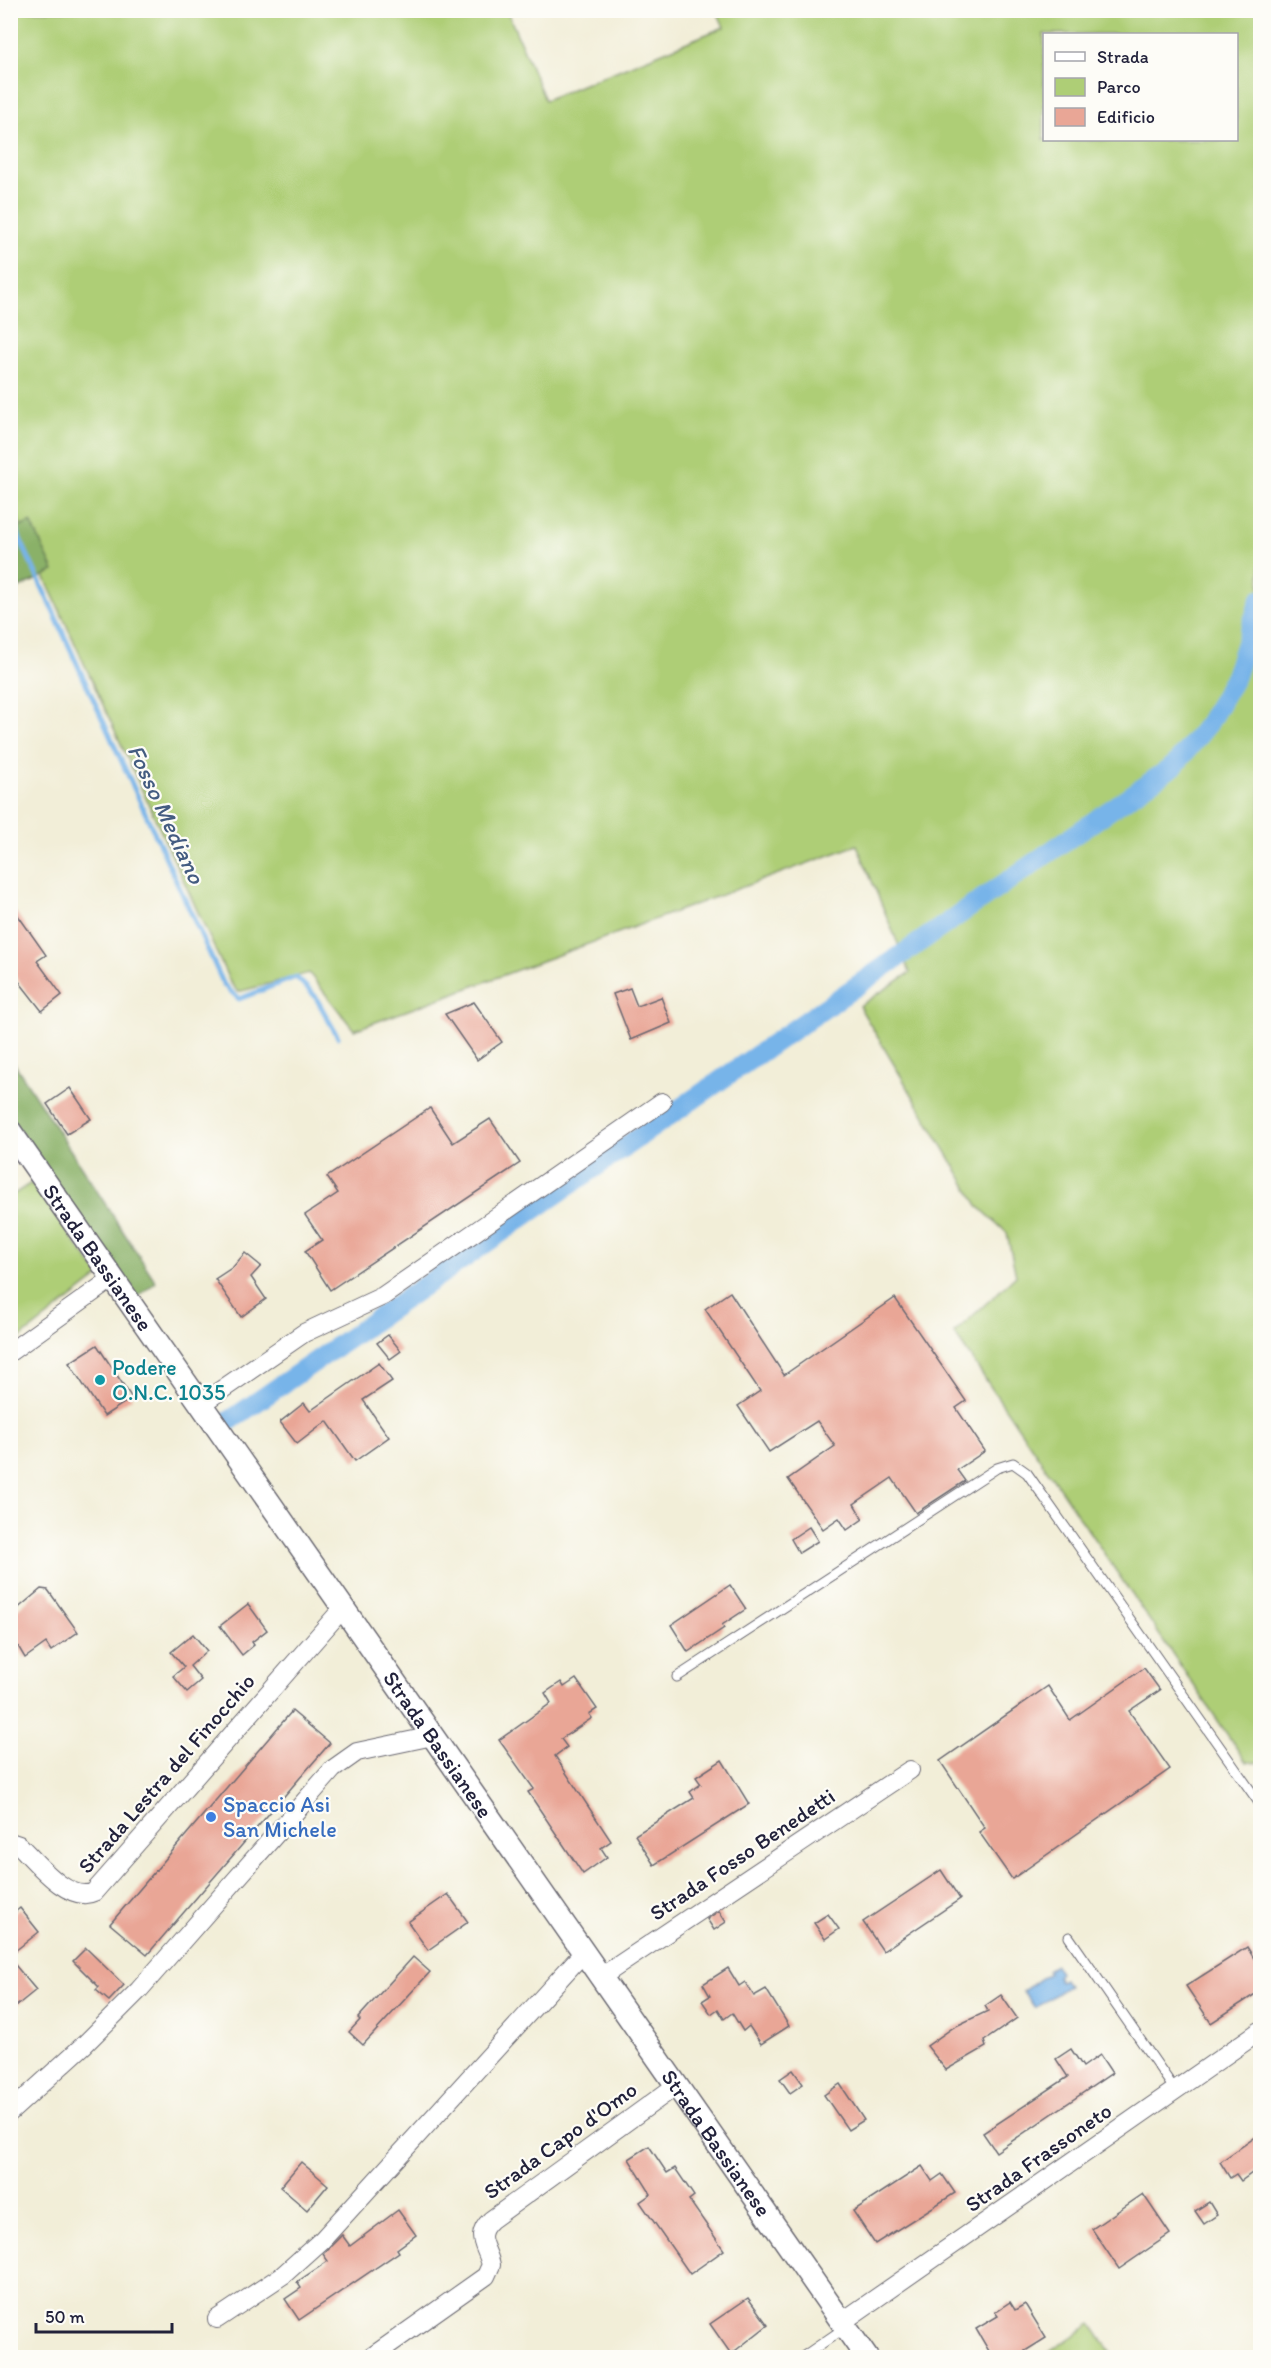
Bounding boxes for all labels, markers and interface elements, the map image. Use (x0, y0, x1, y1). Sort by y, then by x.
legend (1043, 33, 1238, 141)
text: Strada (1097, 46, 1149, 68)
text: Parco (1097, 76, 1141, 98)
text: Edificio (1097, 106, 1155, 128)
water label: Fosso Mediano (122, 739, 212, 889)
street label: Strada Bassianese (37, 1179, 158, 1336)
place label: Podere O.N.C. 1035 (112, 1354, 225, 1406)
marker: Podere O.N.C. 1035 (93, 1373, 107, 1387)
street label: Strada Bassianese (377, 1666, 499, 1823)
street label: Strada Lestra del Finocchio (72, 1668, 261, 1879)
street label: Strada Fosso Benedetti (645, 1782, 840, 1926)
place label: Spaccio Asi San Michele (223, 1791, 337, 1843)
marker: Spaccio Asi San Michele (204, 1810, 218, 1824)
street label: Strada Bassianese (656, 2064, 777, 2222)
street label: Strada Capo d'Omo (478, 2076, 642, 2205)
street label: Strada Frassoneto (960, 2097, 1117, 2218)
scale bar (36, 2296, 172, 2334)
text: 50 m (45, 2306, 85, 2328)

